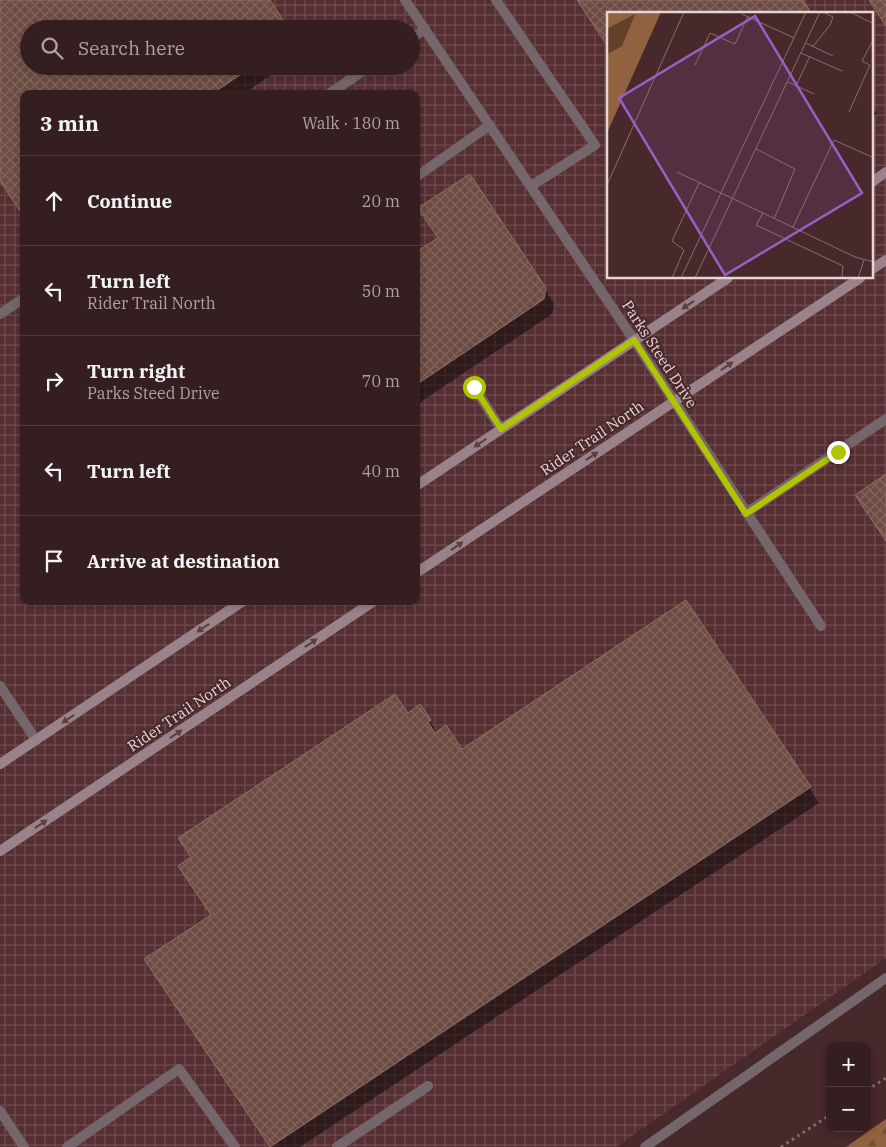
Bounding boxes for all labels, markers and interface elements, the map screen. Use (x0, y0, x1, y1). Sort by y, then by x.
inset map (607, 12, 874, 279)
search box (20, 20, 420, 75)
icon: search (38, 34, 66, 62)
text: Search here (78, 36, 185, 60)
text: 3 min (40, 109, 99, 137)
text: Walk · 180 m (302, 113, 400, 133)
icon: ahead (40, 187, 68, 215)
text: Continue (87, 189, 172, 213)
text: 20 m (362, 191, 400, 211)
text: Turn left (87, 269, 170, 293)
icon: left (40, 277, 68, 305)
text: 50 m (362, 281, 400, 301)
text: Rider Trail North (87, 293, 216, 313)
street label: Parks Steed Drive (618, 297, 702, 411)
one-way arrow (681, 300, 695, 309)
text: Turn right (87, 359, 185, 383)
one-way arrow (721, 361, 734, 371)
icon: right (40, 367, 68, 395)
text: 70 m (362, 371, 400, 391)
route start (463, 376, 486, 399)
text: Parks Steed Drive (87, 383, 220, 403)
street label: Rider Trail North (537, 396, 647, 480)
one-way arrow (473, 439, 487, 448)
route end (827, 441, 850, 464)
one-way arrow (585, 451, 599, 461)
icon: left (40, 457, 68, 485)
text: Turn left (87, 459, 170, 483)
text: 40 m (362, 461, 400, 481)
one-way arrow (450, 541, 464, 551)
icon: arrive (40, 547, 68, 575)
text: Arrive at destination (87, 549, 280, 573)
one-way arrow (196, 623, 210, 633)
one-way arrow (304, 639, 318, 648)
street label: Rider Trail North (124, 672, 234, 756)
one-way arrow (61, 714, 74, 723)
one-way arrow (169, 729, 182, 738)
one-way arrow (34, 819, 47, 829)
map controls (826, 1042, 871, 1132)
button: + (826, 1042, 871, 1087)
button: − (826, 1087, 871, 1132)

